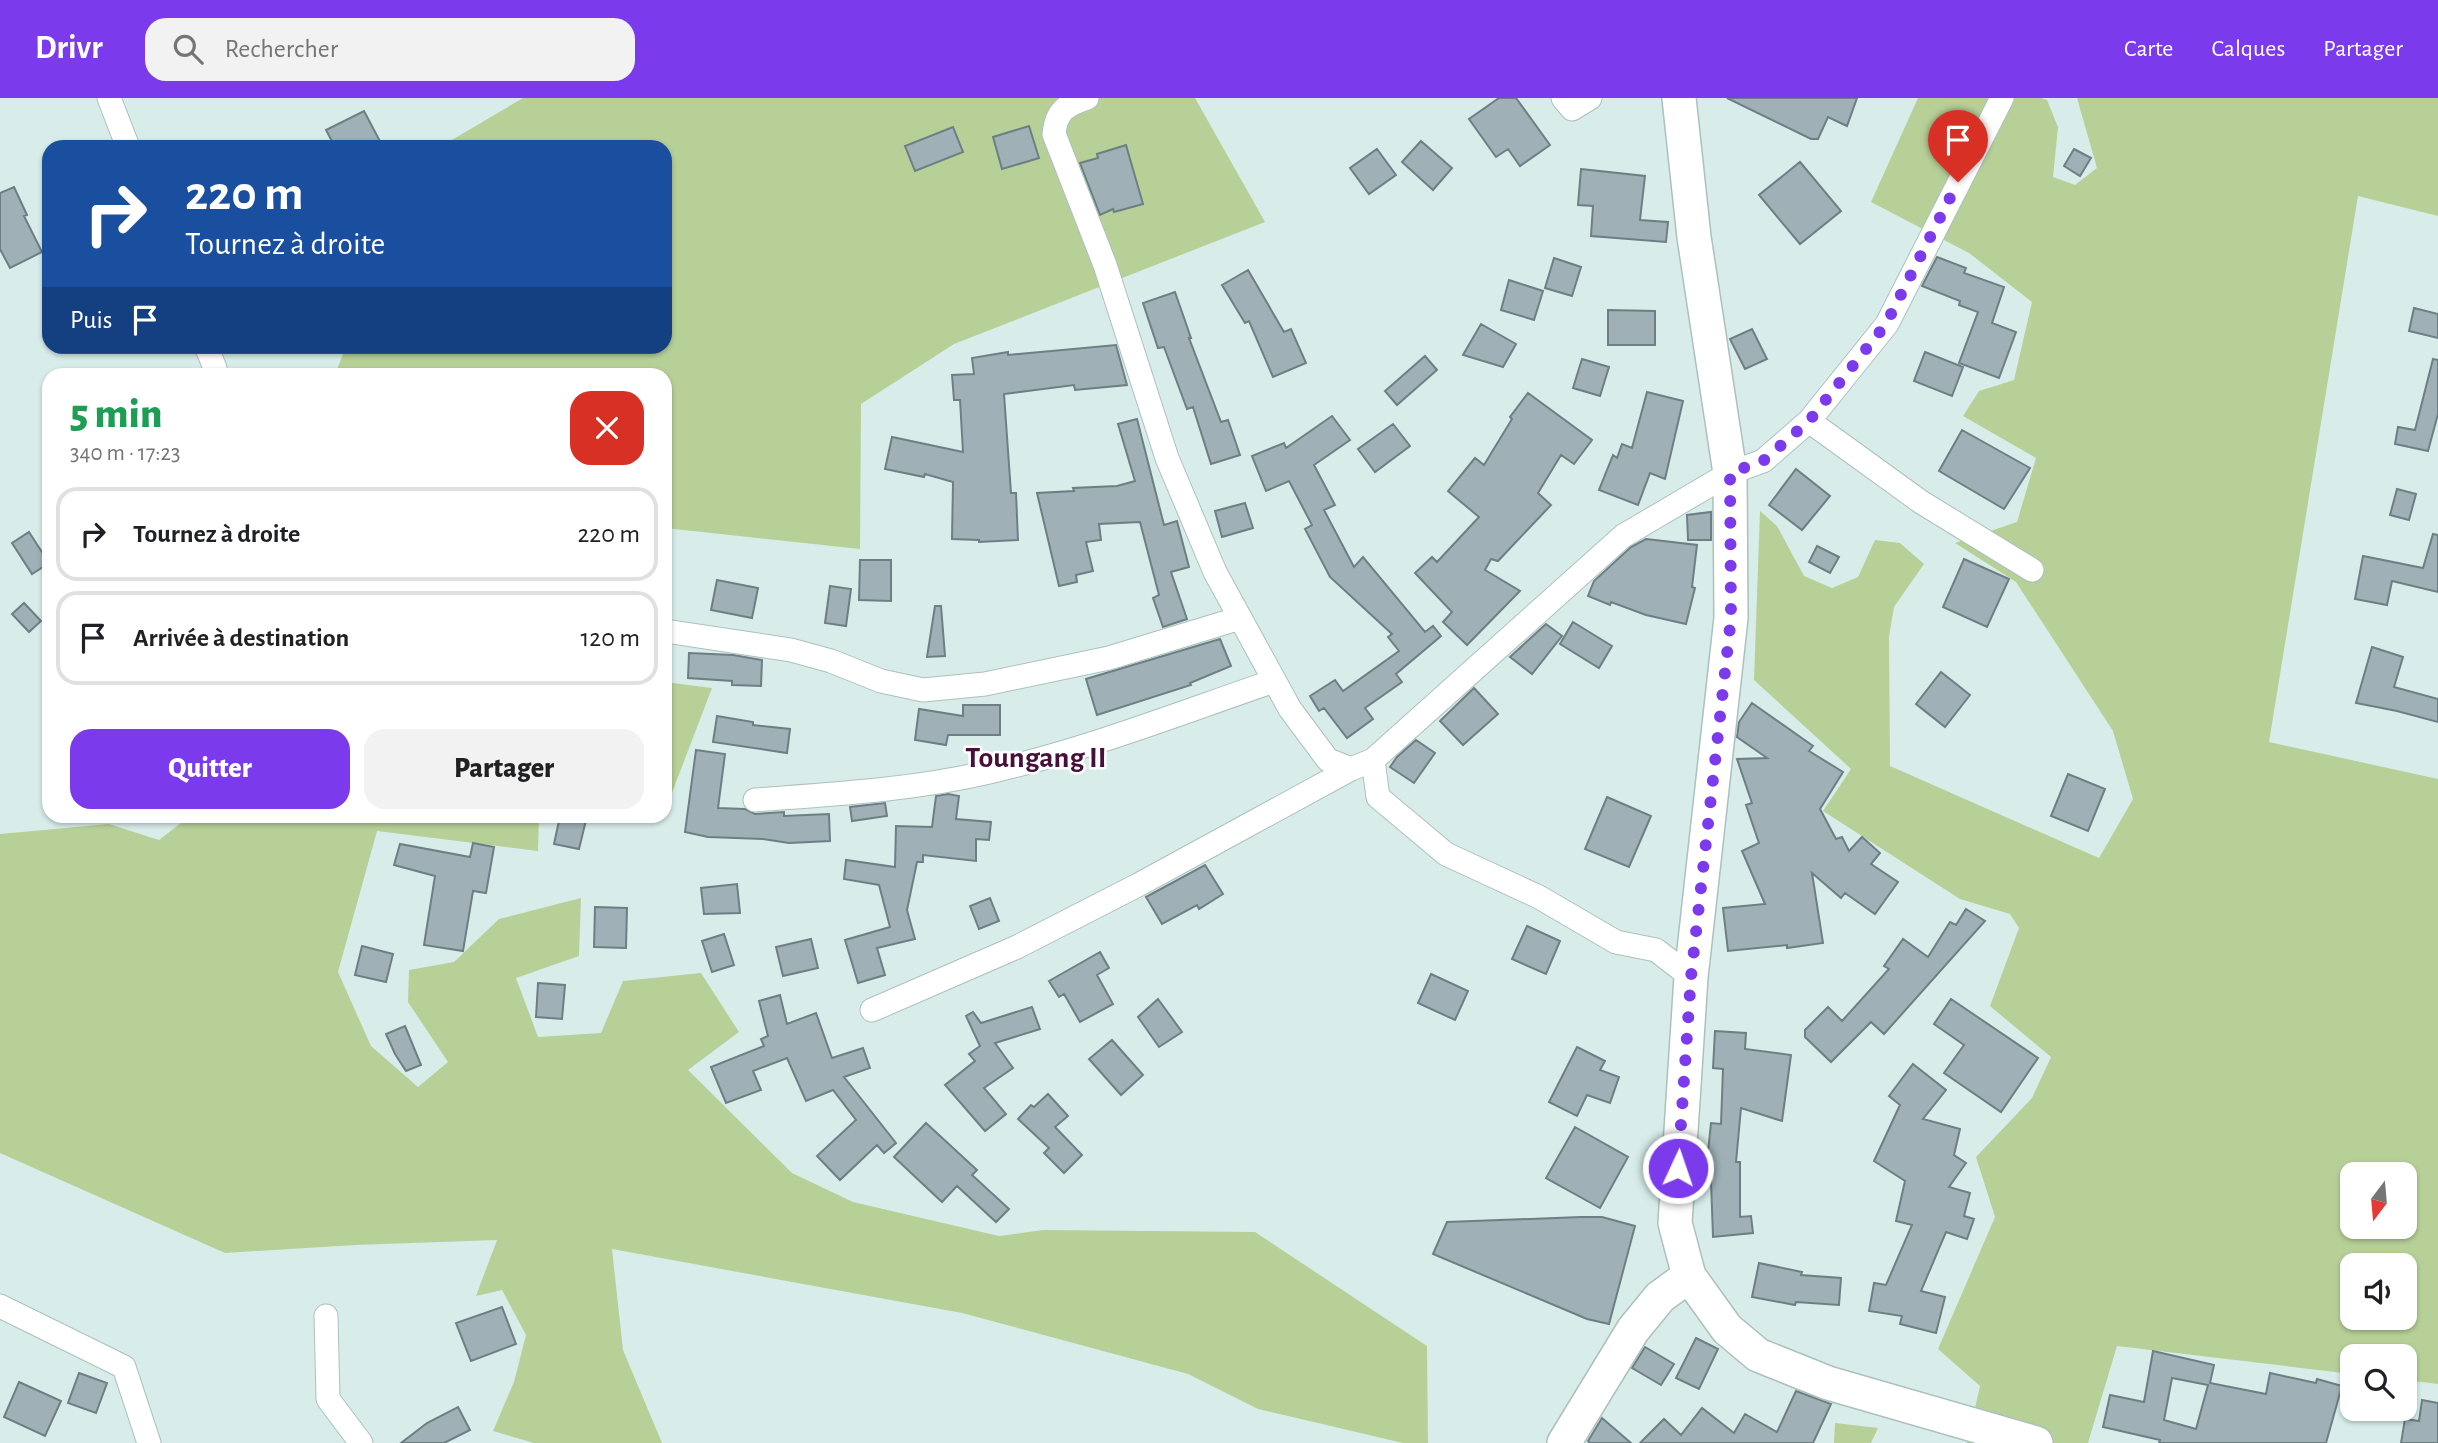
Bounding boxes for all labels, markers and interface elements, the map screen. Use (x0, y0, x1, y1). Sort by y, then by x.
search box (145, 18, 635, 81)
icon: search (169, 30, 207, 68)
text: Drivr (35, 32, 103, 65)
text: Rechercher (225, 36, 338, 62)
text: Carte (2124, 37, 2173, 61)
text: Calques (2211, 37, 2285, 61)
text: Partager (2323, 37, 2403, 61)
pin (1928, 110, 1988, 182)
icon: arrive (1939, 121, 1977, 159)
icon: right (70, 168, 161, 259)
text: 220 m (185, 170, 304, 219)
text: Tournez à droite (185, 228, 385, 260)
icon: arrive (126, 301, 164, 339)
text: Puis (70, 307, 112, 333)
button: close (570, 391, 644, 465)
text: 5 min (70, 393, 162, 435)
text: 340 m · 17:23 (70, 442, 180, 465)
icon: right (74, 515, 112, 553)
text: Tournez à droite (133, 521, 300, 547)
text: 220 m (578, 521, 640, 547)
icon: arrive (74, 619, 112, 657)
text: Arrivée à destination (133, 625, 349, 651)
text: 120 m (580, 625, 640, 651)
button: Quitter (70, 729, 350, 809)
button: Partager (364, 729, 644, 809)
district label: Toungang II (965, 743, 1107, 773)
position arrow (1641, 1131, 1715, 1205)
north arrow (2340, 1162, 2417, 1239)
map controls (2340, 1162, 2417, 1421)
button: sound (2340, 1253, 2417, 1330)
button: search (2340, 1344, 2417, 1421)

